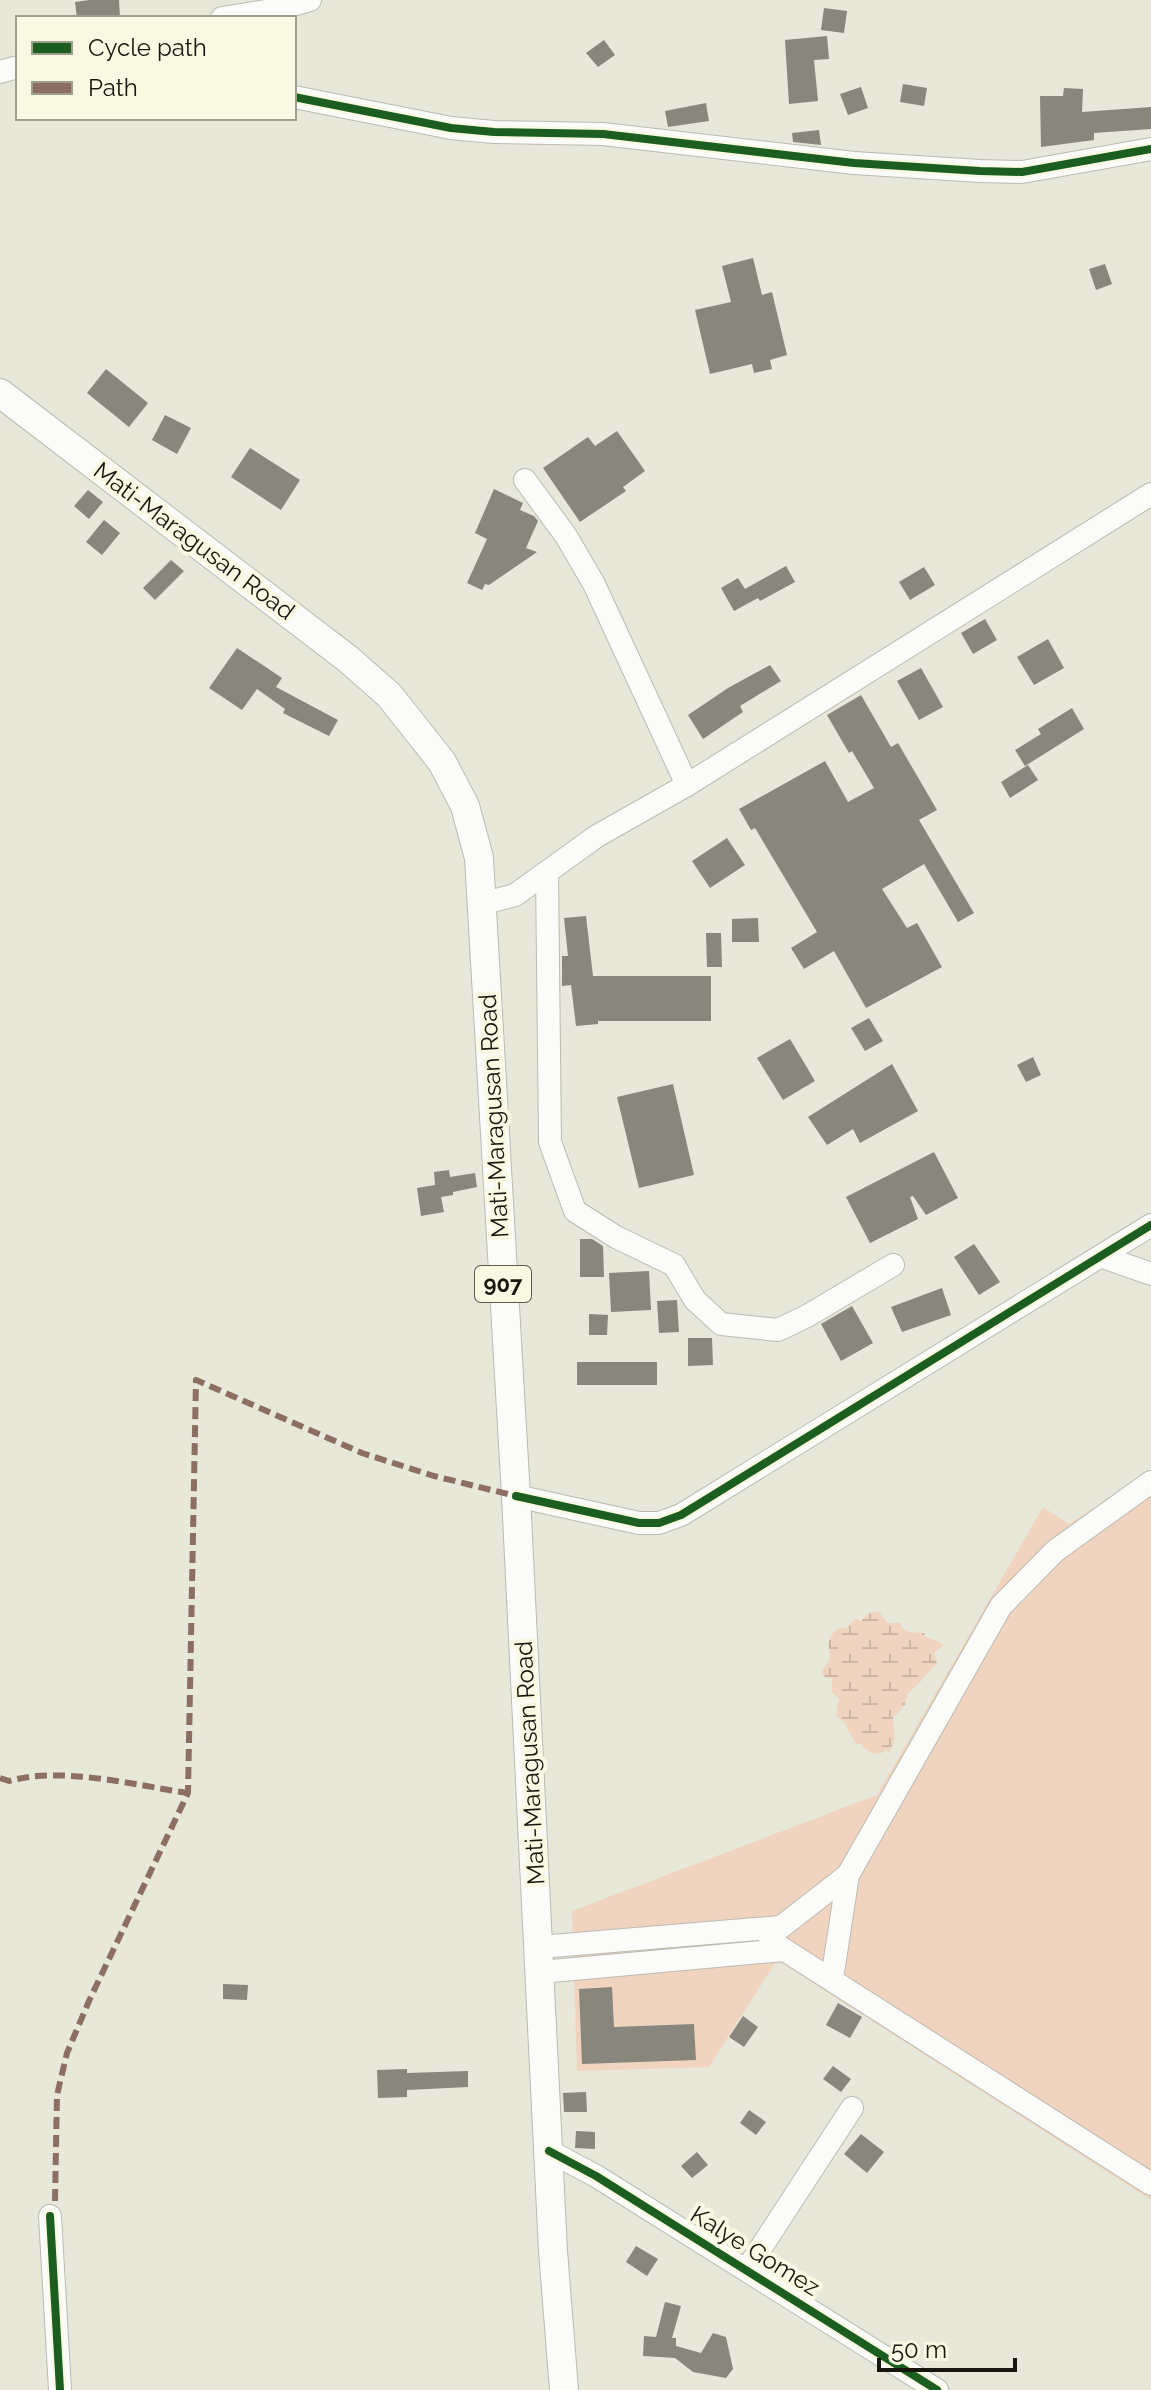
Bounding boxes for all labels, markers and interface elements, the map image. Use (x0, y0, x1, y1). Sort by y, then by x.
legend (16, 16, 296, 120)
text: Cycle path (88, 33, 207, 62)
text: Path (88, 73, 138, 102)
street label: Mati-Maragusan Road (88, 456, 301, 626)
street label: Mati-Maragusan Road (473, 993, 514, 1239)
road number: 907 (475, 1266, 531, 1302)
street label: Mati-Maragusan Road (509, 1640, 550, 1886)
street label: Kalye Gomez (685, 2199, 825, 2302)
scale bar (879, 2322, 1015, 2372)
text: 50 m (891, 2335, 947, 2364)

